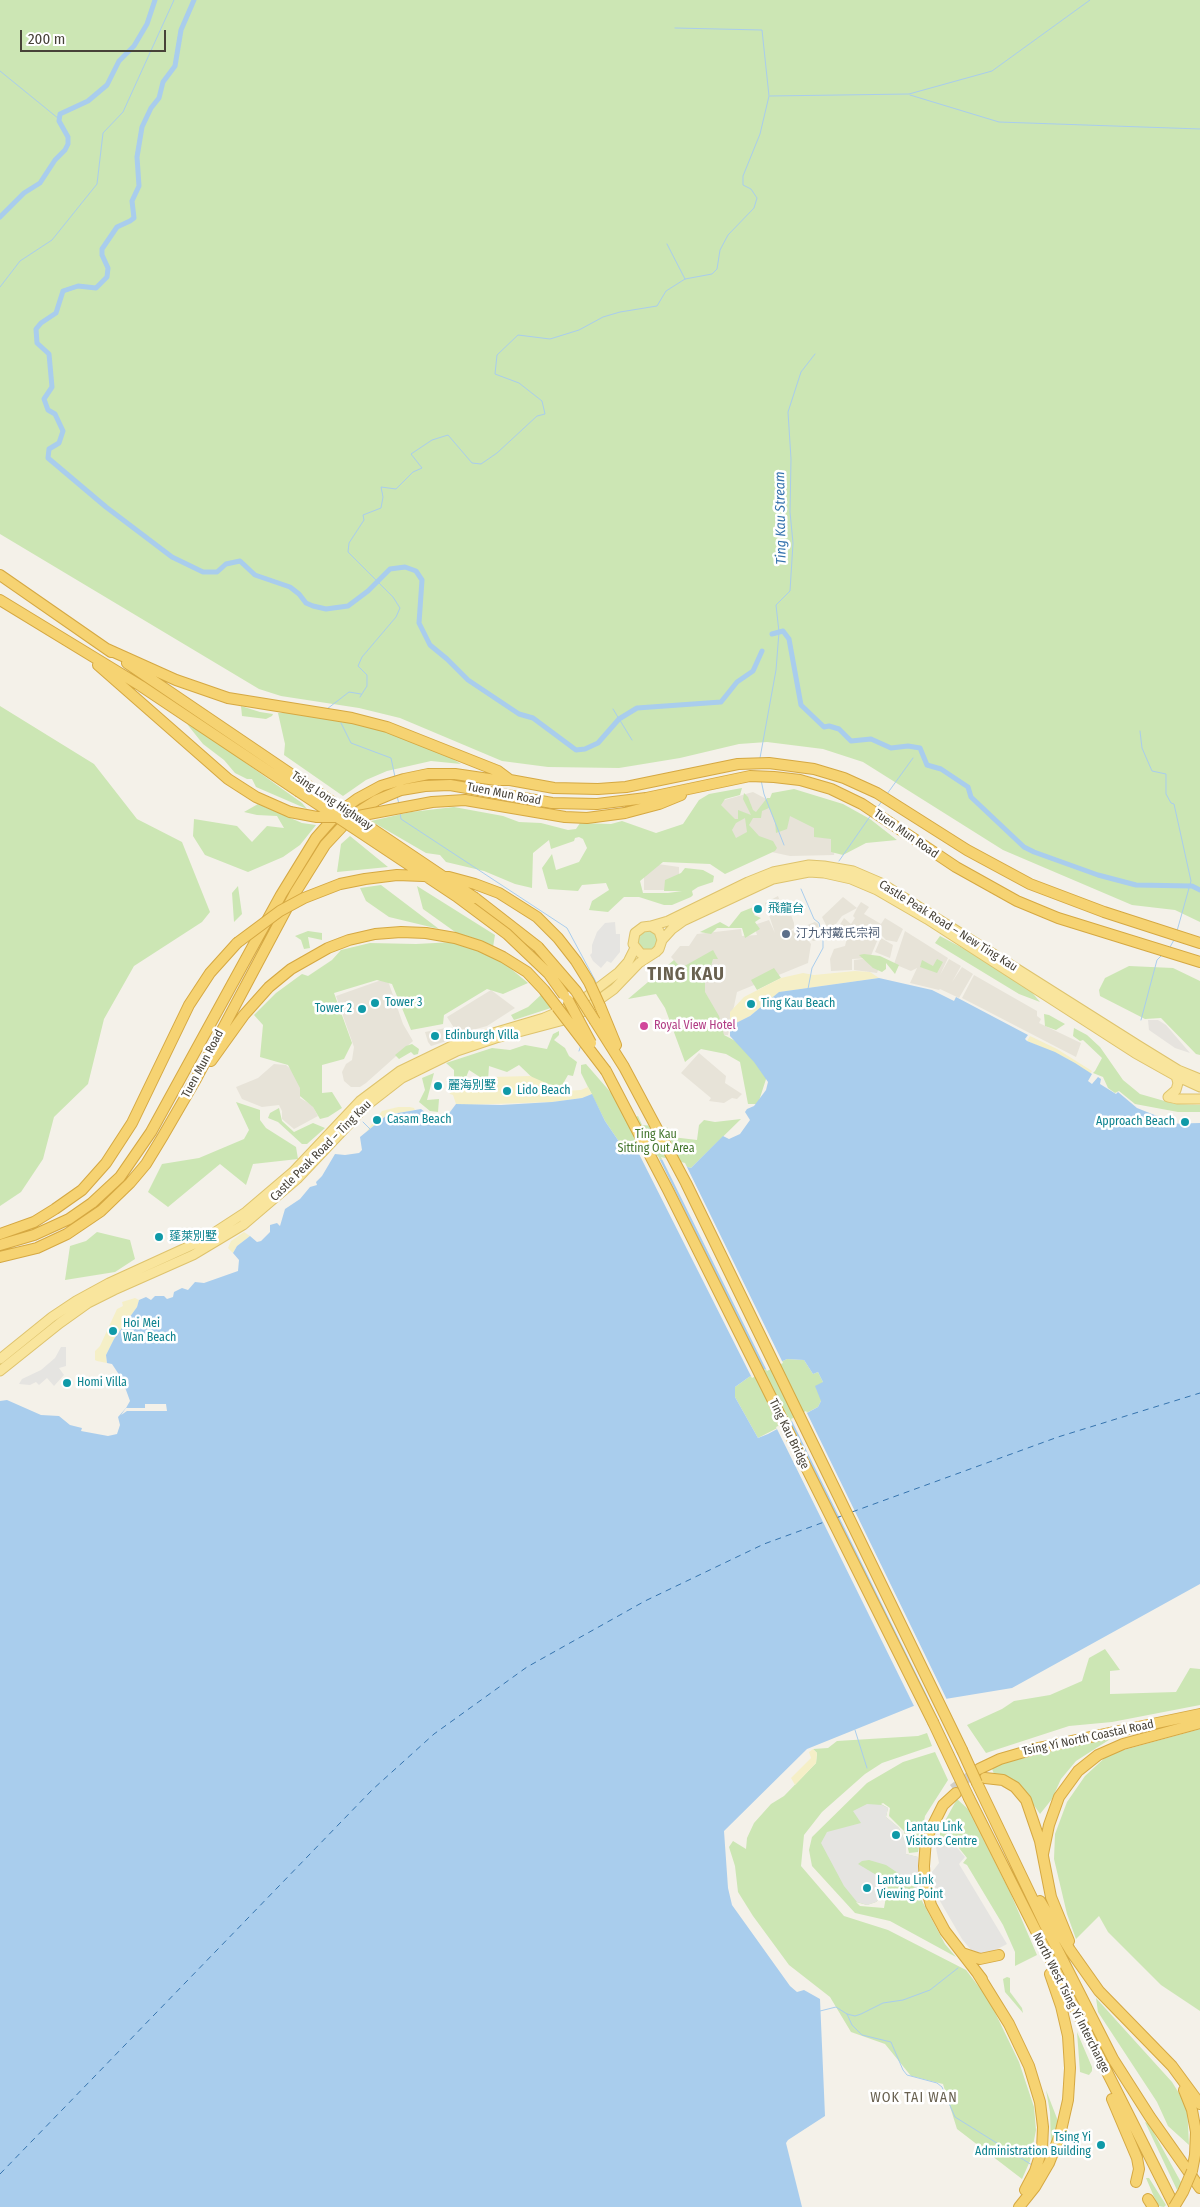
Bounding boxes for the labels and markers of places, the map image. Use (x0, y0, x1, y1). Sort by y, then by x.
place label: 飛龍台 (768, 902, 804, 916)
marker: 飛龍台 (752, 903, 764, 915)
place label: 汀九村戴氏宗祠 (796, 927, 880, 941)
marker: 汀九村戴氏宗祠 (780, 928, 792, 940)
place label: Tower 3 (385, 996, 422, 1010)
marker: Tower 3 (369, 997, 381, 1009)
place label: Ting Kau Beach (761, 997, 835, 1011)
marker: Ting Kau Beach (745, 998, 757, 1010)
place label: Tower 2 (315, 1002, 352, 1016)
marker: Tower 2 (356, 1003, 368, 1015)
place label: Royal View Hotel (654, 1019, 736, 1033)
marker: Royal View Hotel (638, 1020, 650, 1032)
place label: Edinburgh Villa (445, 1029, 519, 1043)
marker: Edinburgh Villa (429, 1030, 441, 1042)
place label: 麗海別墅 (448, 1079, 496, 1093)
marker: 麗海別墅 (432, 1080, 444, 1092)
place label: Lido Beach (517, 1084, 571, 1098)
marker: Lido Beach (501, 1085, 513, 1097)
place label: Casam Beach (387, 1113, 451, 1127)
marker: Casam Beach (371, 1114, 383, 1126)
place label: Approach Beach (1096, 1115, 1175, 1129)
marker: Approach Beach (1179, 1116, 1191, 1128)
place label: 蓬萊別墅 (169, 1230, 217, 1244)
marker: 蓬萊別墅 (153, 1231, 165, 1243)
place label: Hoi Mei Wan Beach (123, 1317, 176, 1345)
marker: Hoi Mei Wan Beach (107, 1325, 119, 1337)
place label: Homi Villa (77, 1376, 127, 1390)
marker: Homi Villa (61, 1377, 73, 1389)
place label: Lantau Link Visitors Centre (906, 1821, 977, 1849)
marker: Lantau Link Visitors Centre (890, 1829, 902, 1841)
place label: Lantau Link Viewing Point (877, 1874, 943, 1902)
marker: Lantau Link Viewing Point (861, 1882, 873, 1894)
place label: Tsing Yi Administration Building (975, 2131, 1091, 2159)
marker: Tsing Yi Administration Building (1095, 2139, 1107, 2151)

